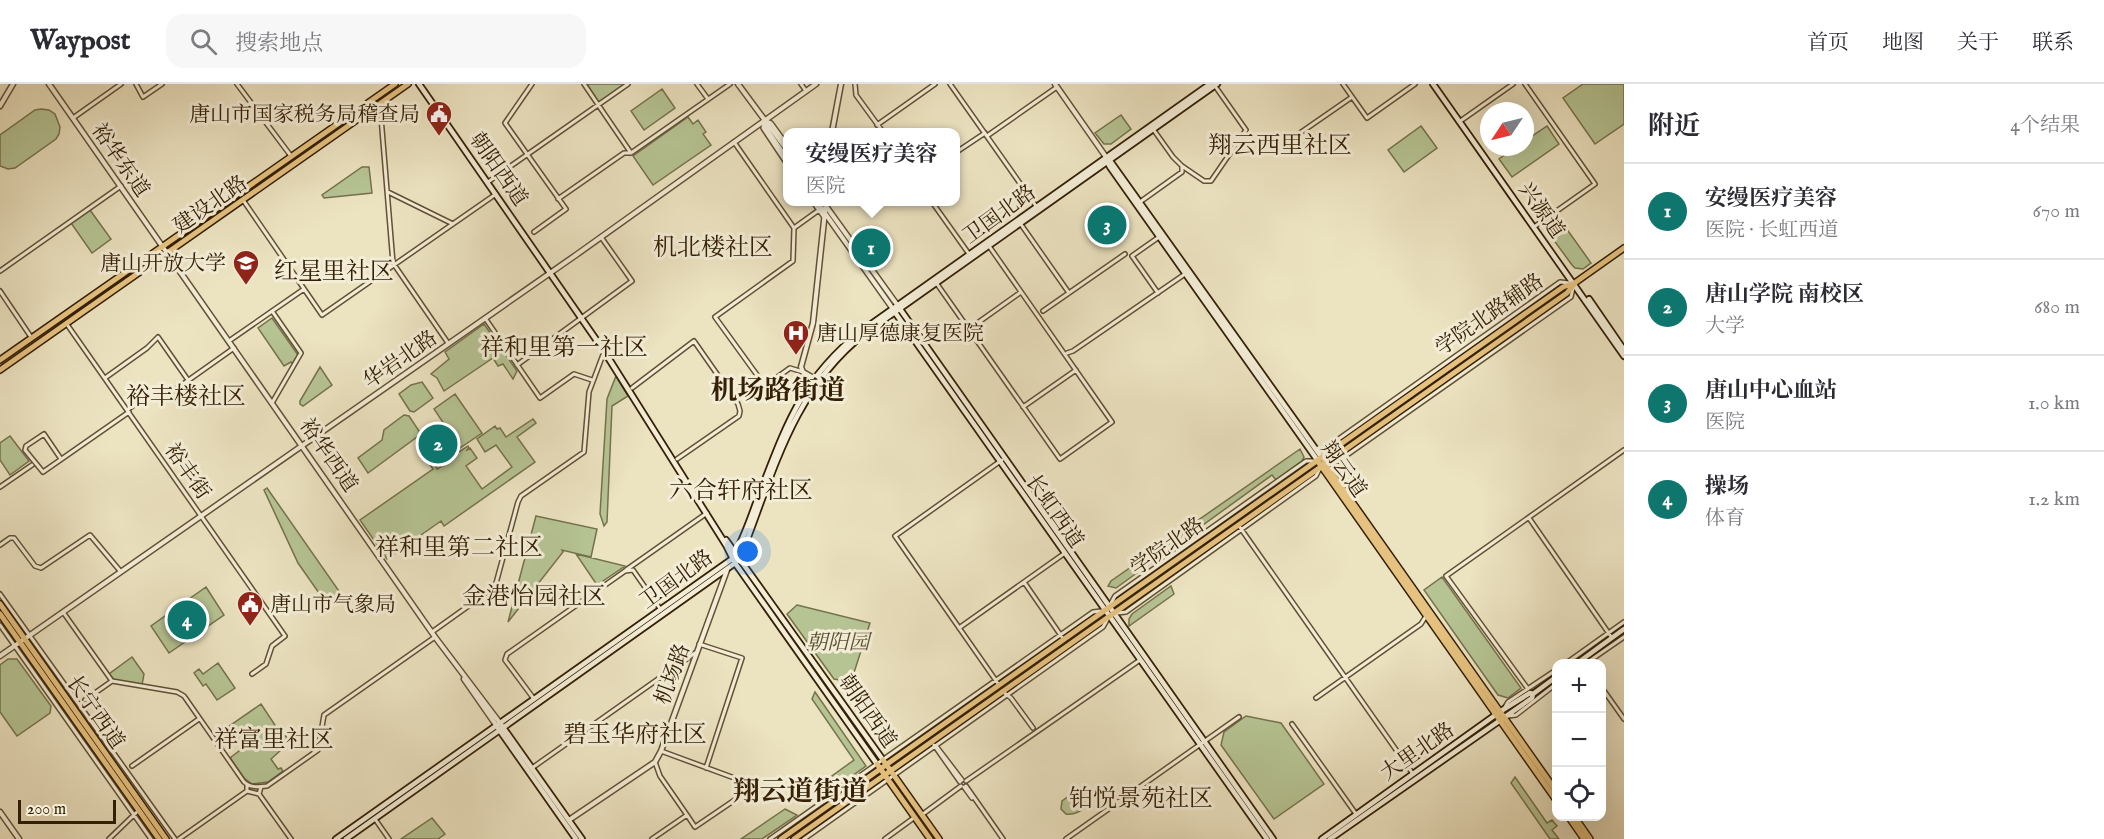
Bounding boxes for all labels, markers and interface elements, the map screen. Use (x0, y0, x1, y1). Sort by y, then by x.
search box (166, 14, 586, 68)
text: Waypost (30, 24, 130, 59)
icon: search (187, 25, 220, 58)
text: 搜索地点 (235, 30, 323, 58)
text: 首页 (1807, 30, 1849, 57)
text: 地图 (1882, 30, 1924, 57)
text: 关于 (1957, 30, 1999, 57)
text: 联系 (2032, 30, 2074, 57)
public building icon: 唐山市国家税务局稽查局 (424, 99, 454, 137)
place label: 唐山市国家税务局稽查局 (189, 102, 420, 129)
north arrow (1480, 102, 1534, 156)
text: 附近 (1648, 110, 1700, 143)
text: 4个结果 (2010, 113, 2080, 138)
street label: 裕华东道 (85, 119, 155, 203)
street label: 朝阳西道 (463, 128, 533, 212)
popup (783, 128, 960, 206)
district label: 翔云西里社区 (1208, 131, 1352, 162)
text: 安缦医疗美容 (805, 141, 938, 169)
street label: 建设北路 (169, 170, 253, 240)
text: 医院 (805, 174, 845, 199)
street label: 兴源道 (1512, 177, 1570, 244)
street label: 卫国北路 (958, 180, 1042, 251)
text: 安缦医疗美容 (1705, 185, 1837, 213)
text: 1 (1664, 199, 1671, 224)
text: 670 m (2033, 199, 2080, 224)
pin: 3 (1088, 202, 1126, 248)
text: 医院 · 长虹西道 (1705, 218, 1838, 243)
pin: 1 (852, 226, 890, 270)
district label: 机北楼社区 (653, 233, 773, 264)
school or university icon: 唐山开放大学 (231, 248, 261, 286)
place label: 唐山开放大学 (100, 251, 226, 278)
district label: 红星里社区 (274, 257, 394, 288)
street label: 学院北路辅路 (1431, 268, 1549, 362)
text: 唐山学院 南校区 (1705, 281, 1864, 309)
text: 2 (1663, 295, 1672, 320)
text: 680 m (2034, 295, 2080, 320)
text: 大学 (1705, 314, 1745, 339)
hospital icon: 唐山厚德康复医院 (781, 318, 811, 356)
place label: 唐山厚德康复医院 (816, 321, 984, 348)
street label: 华岩北路 (359, 325, 443, 395)
district label: 祥和里第一社区 (480, 333, 648, 364)
district label: 机场路街道 (711, 375, 846, 409)
text: 唐山中心血站 (1705, 377, 1837, 405)
district label: 裕丰楼社区 (126, 382, 246, 413)
text: 3 (1664, 391, 1671, 416)
text: 1.0 km (2028, 391, 2080, 416)
text: 医院 (1705, 410, 1745, 435)
street label: 裕华西道 (293, 414, 363, 498)
pin: 2 (418, 422, 458, 466)
street label: 翔云道 (1314, 436, 1372, 503)
street label: 裕丰街 (158, 438, 216, 505)
street label: 长虹西道 (1019, 470, 1089, 554)
text: 操场 (1705, 473, 1749, 501)
district label: 六合轩府社区 (669, 476, 813, 507)
text: 4 (1663, 487, 1672, 512)
text: 1.2 km (2028, 487, 2080, 512)
text: 体育 (1705, 506, 1745, 531)
street label: 学院北路 (1126, 512, 1210, 582)
district label: 祥和里第二社区 (375, 533, 543, 564)
your location (733, 537, 762, 566)
street label: 卫国北路 (635, 545, 719, 616)
district label: 金港怡园社区 (462, 582, 606, 613)
public building icon: 唐山市气象局 (235, 589, 265, 627)
place label: 唐山市气象局 (270, 592, 396, 619)
pin: 4 (168, 598, 207, 642)
park label: 朝阳园 (807, 630, 872, 657)
street label: 机场路 (650, 640, 697, 709)
map controls (1552, 659, 1606, 821)
button: + (1552, 659, 1606, 713)
street label: 朝阳西道 (832, 670, 902, 754)
street label: 长宁西道 (60, 671, 130, 755)
button: − (1552, 713, 1606, 767)
street label: 大里北路 (1376, 717, 1460, 787)
district label: 碧玉华府社区 (563, 720, 707, 751)
district label: 祥富里社区 (214, 725, 334, 756)
button: locate (1552, 767, 1606, 821)
district label: 翔云道街道 (733, 776, 868, 810)
district label: 铂悦景苑社区 (1069, 784, 1213, 815)
scale bar (18, 797, 116, 824)
text: 200 m (27, 800, 66, 820)

